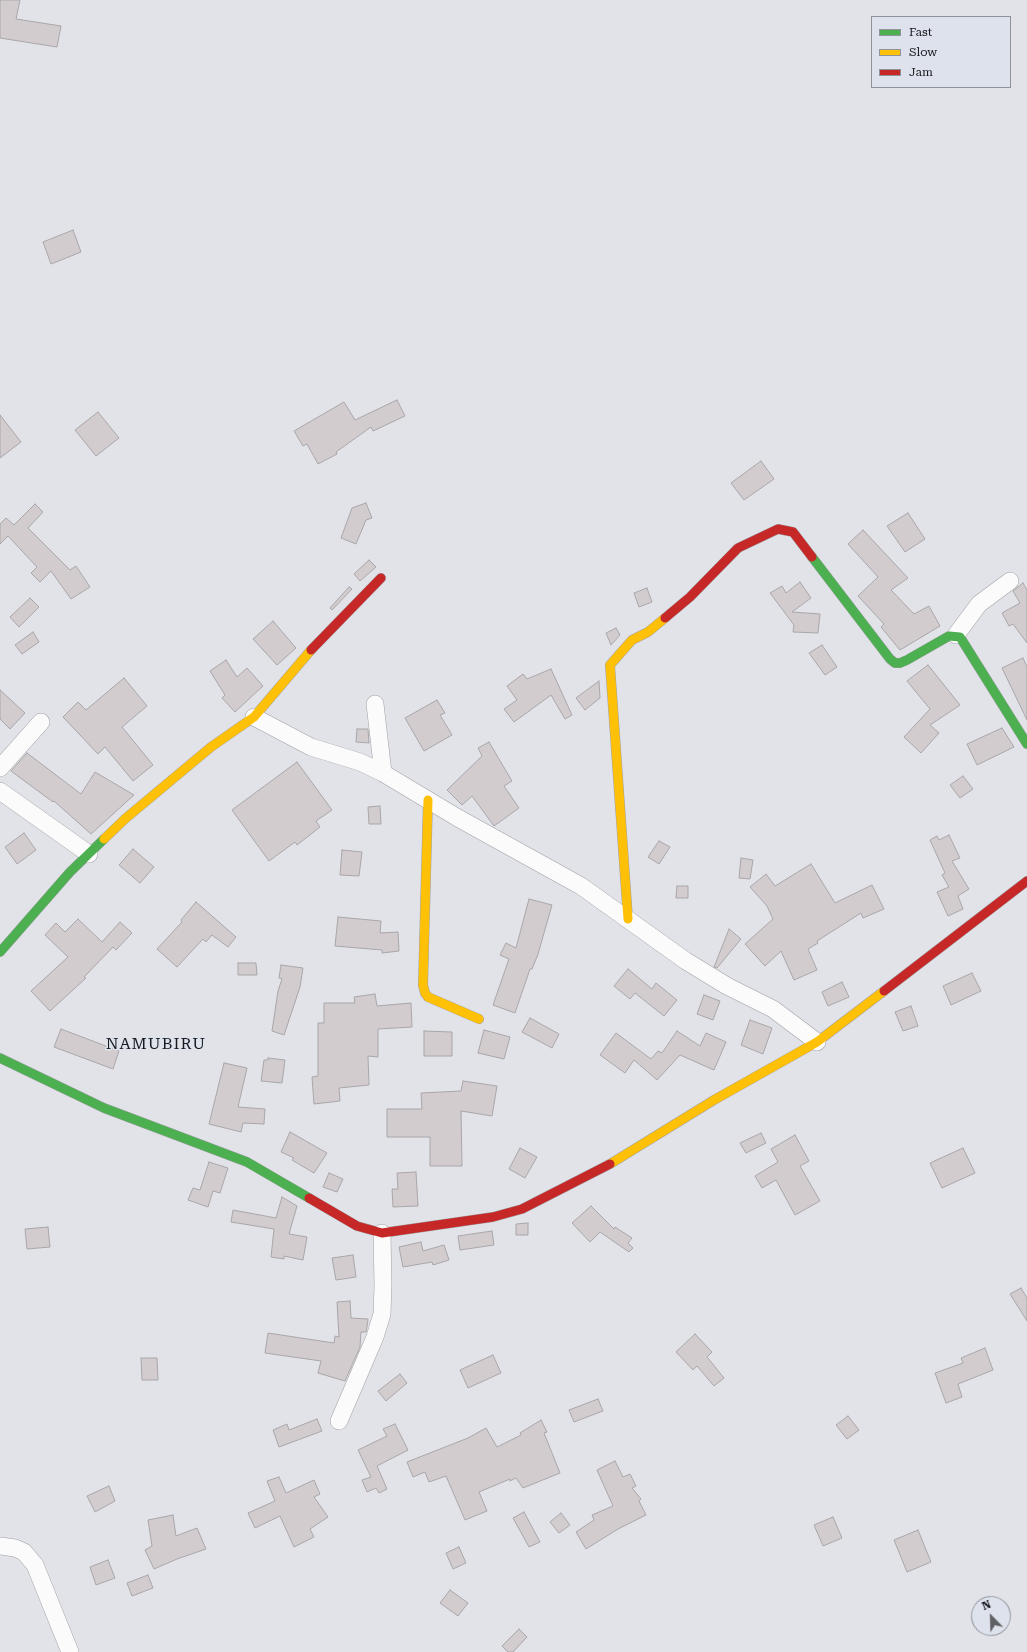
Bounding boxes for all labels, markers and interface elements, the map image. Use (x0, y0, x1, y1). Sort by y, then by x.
legend (871, 16, 1011, 88)
text: Fast (909, 25, 932, 39)
text: Slow (909, 45, 937, 59)
text: Jam (909, 65, 933, 79)
district label: NAMUBIRU (106, 1034, 206, 1054)
north arrow (971, 1596, 1011, 1636)
text: N (980, 1598, 993, 1613)

